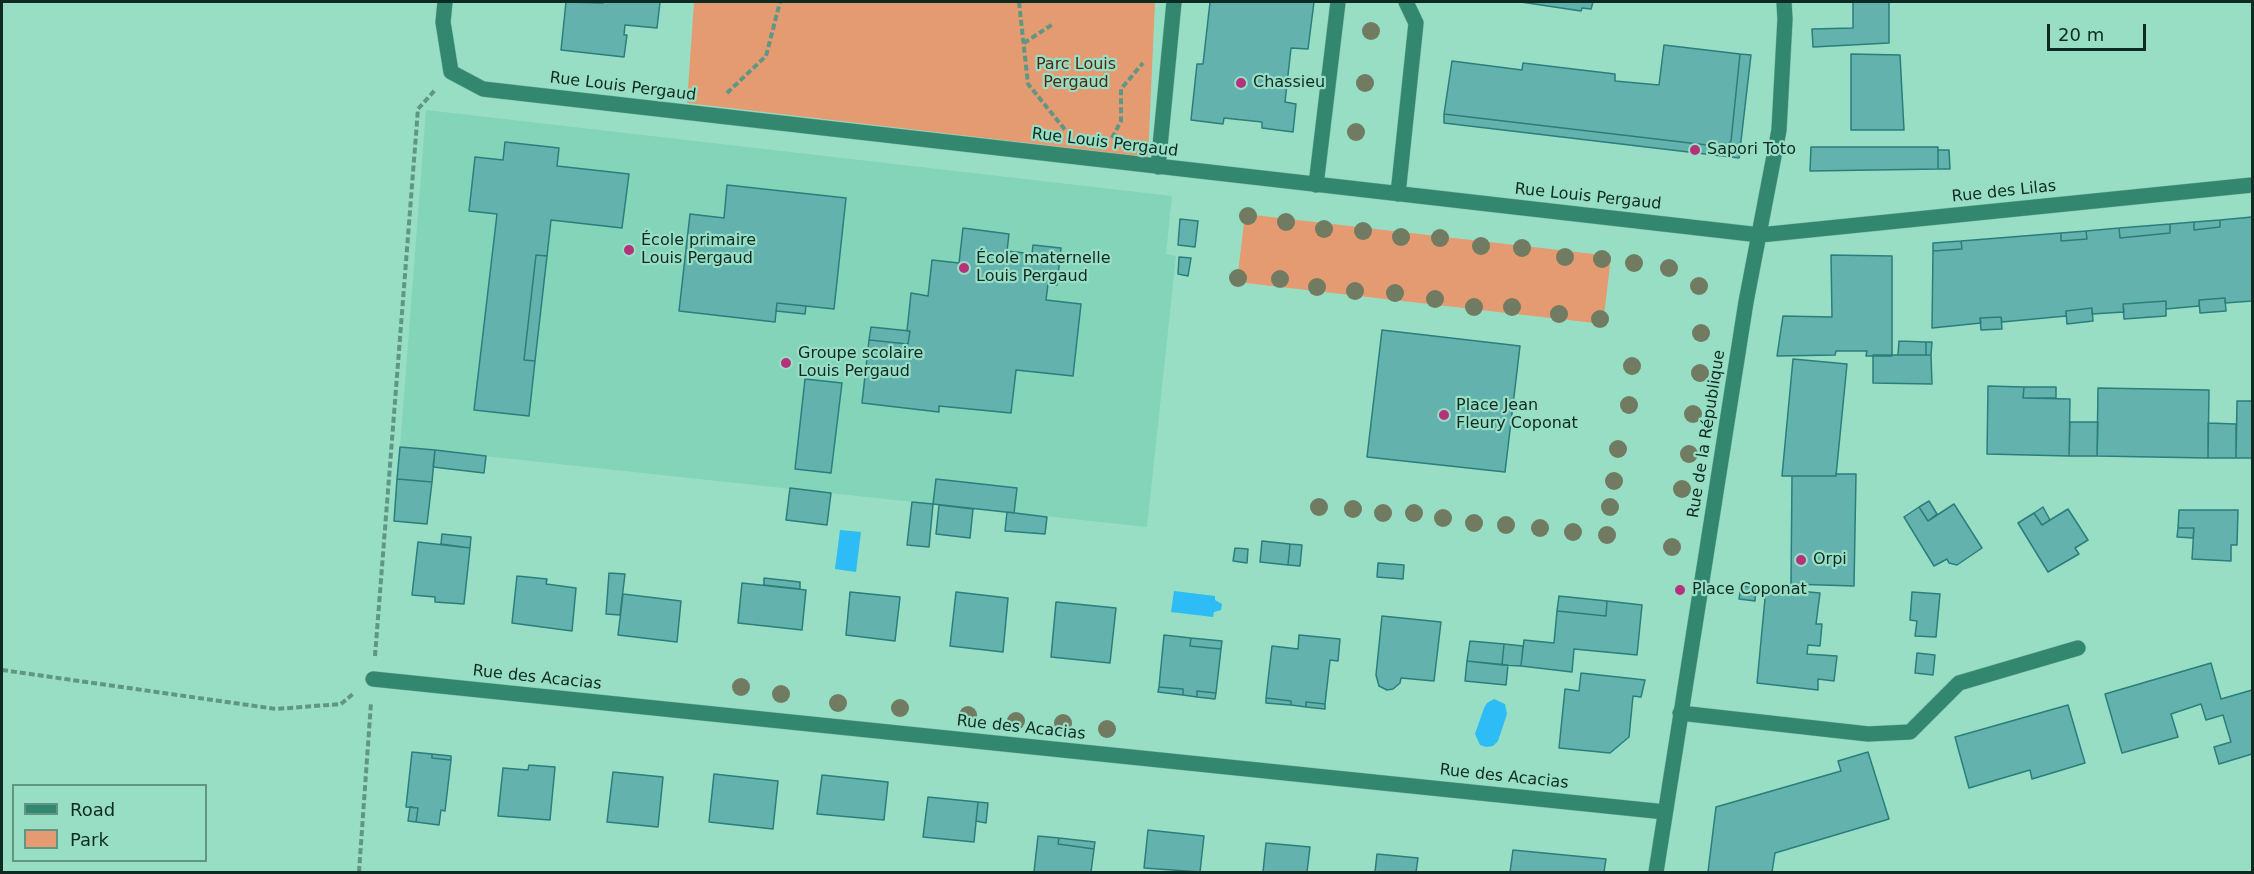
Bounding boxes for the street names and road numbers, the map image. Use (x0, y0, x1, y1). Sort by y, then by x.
street label: Rue Louis Pergaud (549, 68, 697, 106)
street label: Rue Louis Pergaud (1031, 124, 1179, 162)
street label: Rue des Lilas (1951, 177, 2057, 207)
street label: Rue Louis Pergaud (1514, 180, 1662, 214)
street label: Rue de la République (1684, 349, 1730, 519)
street label: Rue des Acacias (472, 662, 602, 694)
street label: Rue des Acacias (956, 712, 1086, 744)
street label: Rue des Acacias (1439, 761, 1569, 793)

